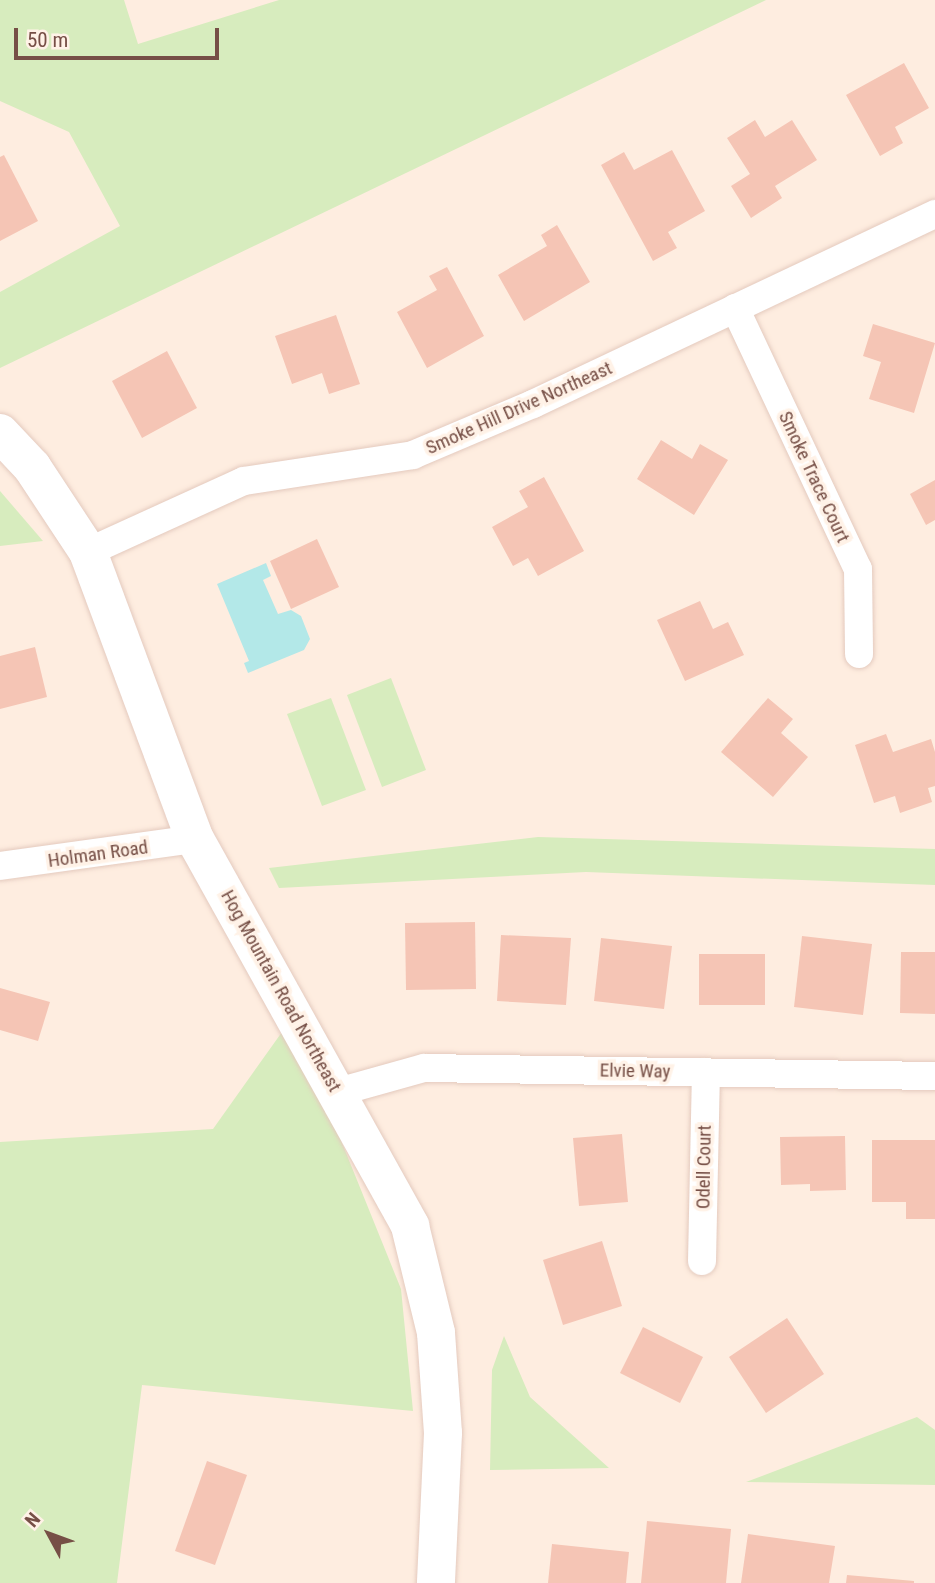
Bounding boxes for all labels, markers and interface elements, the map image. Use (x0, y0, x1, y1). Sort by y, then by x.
scale bar (18, 14, 222, 58)
text: 50 m (27, 28, 68, 52)
street label: Smoke Hill Drive Northeast (422, 357, 616, 459)
street label: Smoke Trace Court (774, 408, 854, 546)
street label: Holman Road (47, 836, 149, 872)
street label: Hog Mountain Road Northeast (216, 886, 346, 1096)
street label: Elvie Way (600, 1059, 670, 1083)
street label: Odell Court (692, 1125, 716, 1209)
north arrow (14, 1499, 84, 1569)
text: N (20, 1508, 45, 1532)

